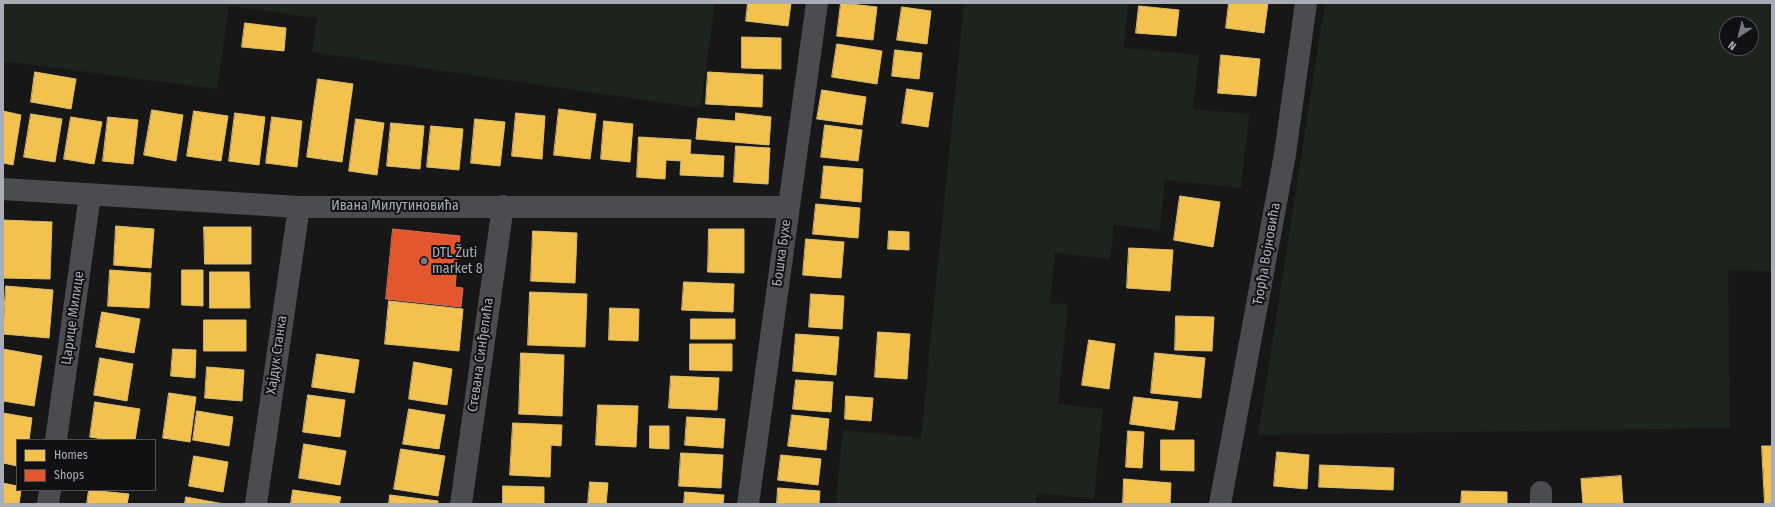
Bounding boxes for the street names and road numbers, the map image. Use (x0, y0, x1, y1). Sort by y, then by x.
street label: Ивана Милутиновића (331, 198, 459, 214)
street label: Ђорђа Војновића (1250, 201, 1284, 307)
street label: Бошка Бухе (769, 218, 795, 288)
street label: Царице Милице (58, 270, 88, 366)
street label: Стевана Синђелића (465, 297, 497, 413)
street label: Хајдук Станка (263, 315, 291, 395)

